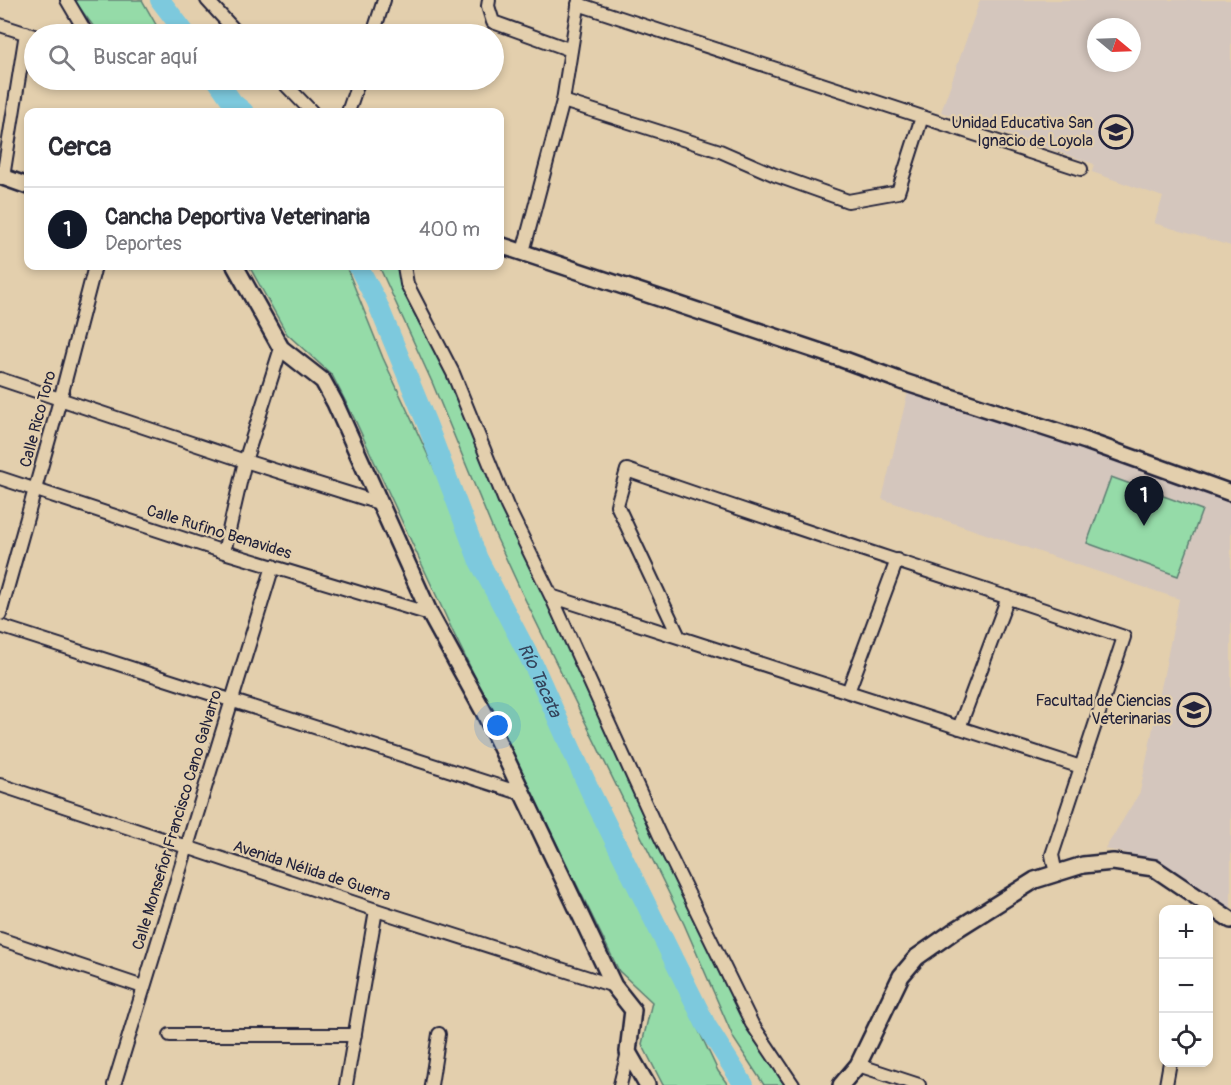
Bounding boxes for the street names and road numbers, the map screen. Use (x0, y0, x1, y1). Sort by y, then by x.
street label: Calle Rico Toro (15, 368, 61, 470)
street label: Calle Rufino Benavides (144, 500, 294, 564)
street label: Calle Monseñor Francisco Cano Galvarro (128, 687, 226, 953)
street label: Avenida Nélida de Guerra (231, 836, 393, 906)

